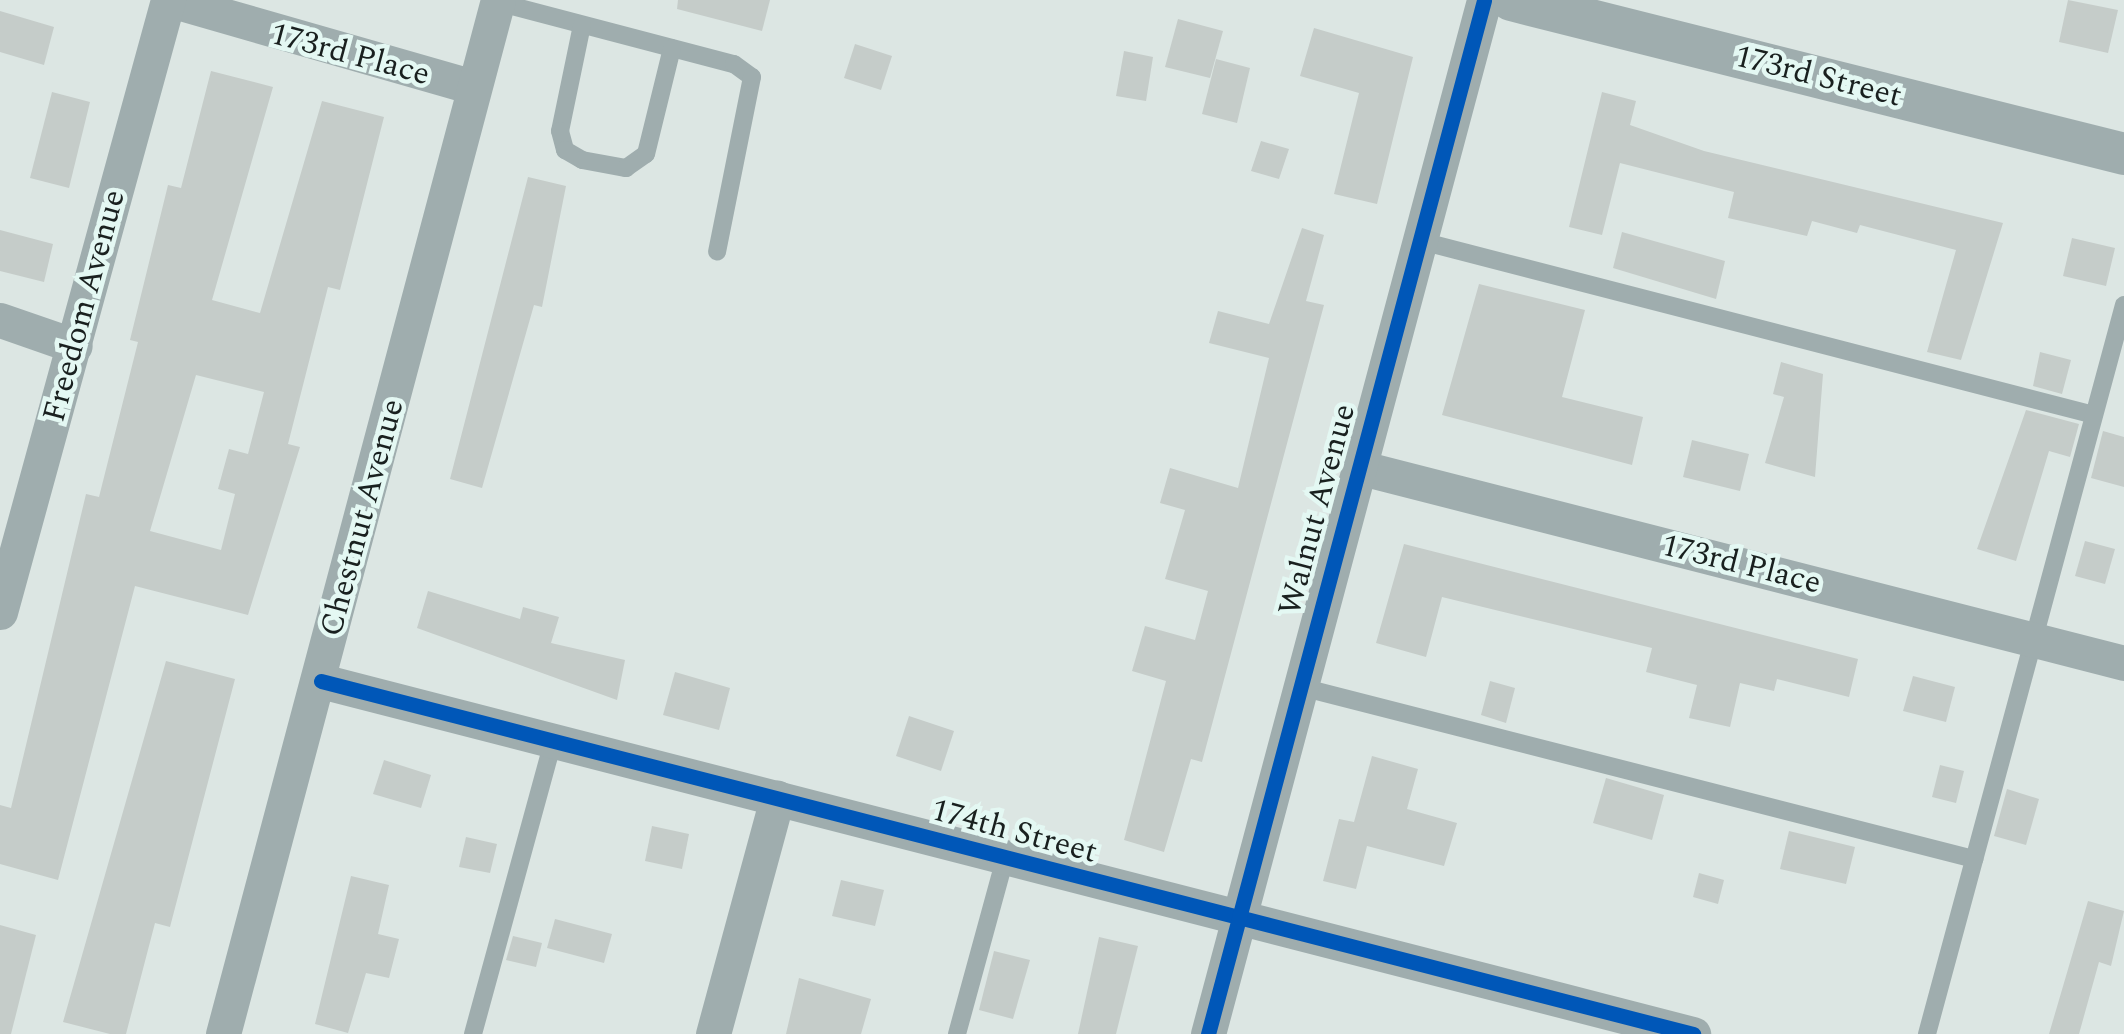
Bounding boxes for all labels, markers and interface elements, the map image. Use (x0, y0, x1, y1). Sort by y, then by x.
street label: 173rd Place (266, 15, 434, 95)
street label: 173rd Street (1731, 38, 1905, 116)
street label: Freedom Avenue (36, 186, 134, 426)
street label: Chestnut Avenue (313, 395, 413, 641)
street label: Walnut Avenue (1271, 400, 1365, 620)
street label: 173rd Place (1657, 527, 1825, 603)
street label: 174th Street (927, 791, 1101, 873)

